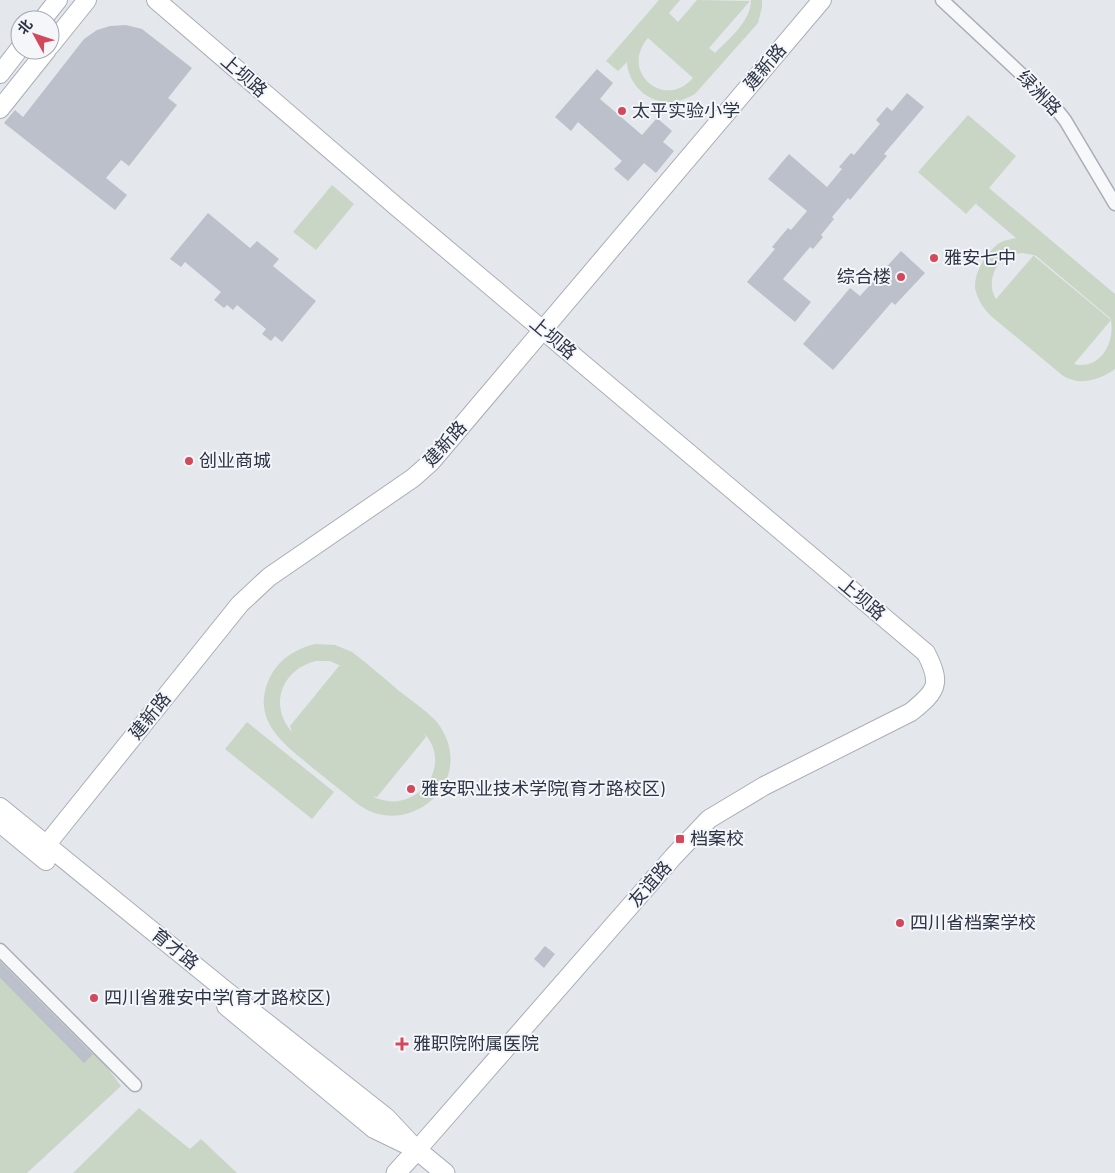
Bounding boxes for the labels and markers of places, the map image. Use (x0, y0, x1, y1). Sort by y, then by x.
place label: 太平实验小学 (632, 99, 740, 121)
marker: 太平实验小学 (616, 105, 628, 117)
place label: 雅安七中 (944, 246, 1016, 268)
marker: 雅安七中 (928, 252, 940, 264)
place label: 综合楼 (837, 265, 891, 287)
marker: 综合楼 (895, 271, 907, 283)
place label: 创业商城 (199, 449, 271, 471)
marker: 创业商城 (183, 455, 195, 467)
place label: 雅安职业技术学院(育才路校区) (421, 777, 665, 799)
marker: 雅安职业技术学院(育才路校区) (405, 783, 417, 795)
place label: 档案校 (690, 827, 744, 849)
marker: 档案校 (674, 833, 686, 845)
place label: 四川省档案学校 (910, 911, 1036, 933)
marker: 四川省档案学校 (894, 917, 906, 929)
place label: 四川省雅安中学(育才路校区) (104, 986, 330, 1008)
marker: 四川省雅安中学(育才路校区) (88, 992, 100, 1004)
place label: 雅职院附属医院 (413, 1032, 539, 1054)
marker: 雅职院附属医院 (395, 1037, 409, 1051)

